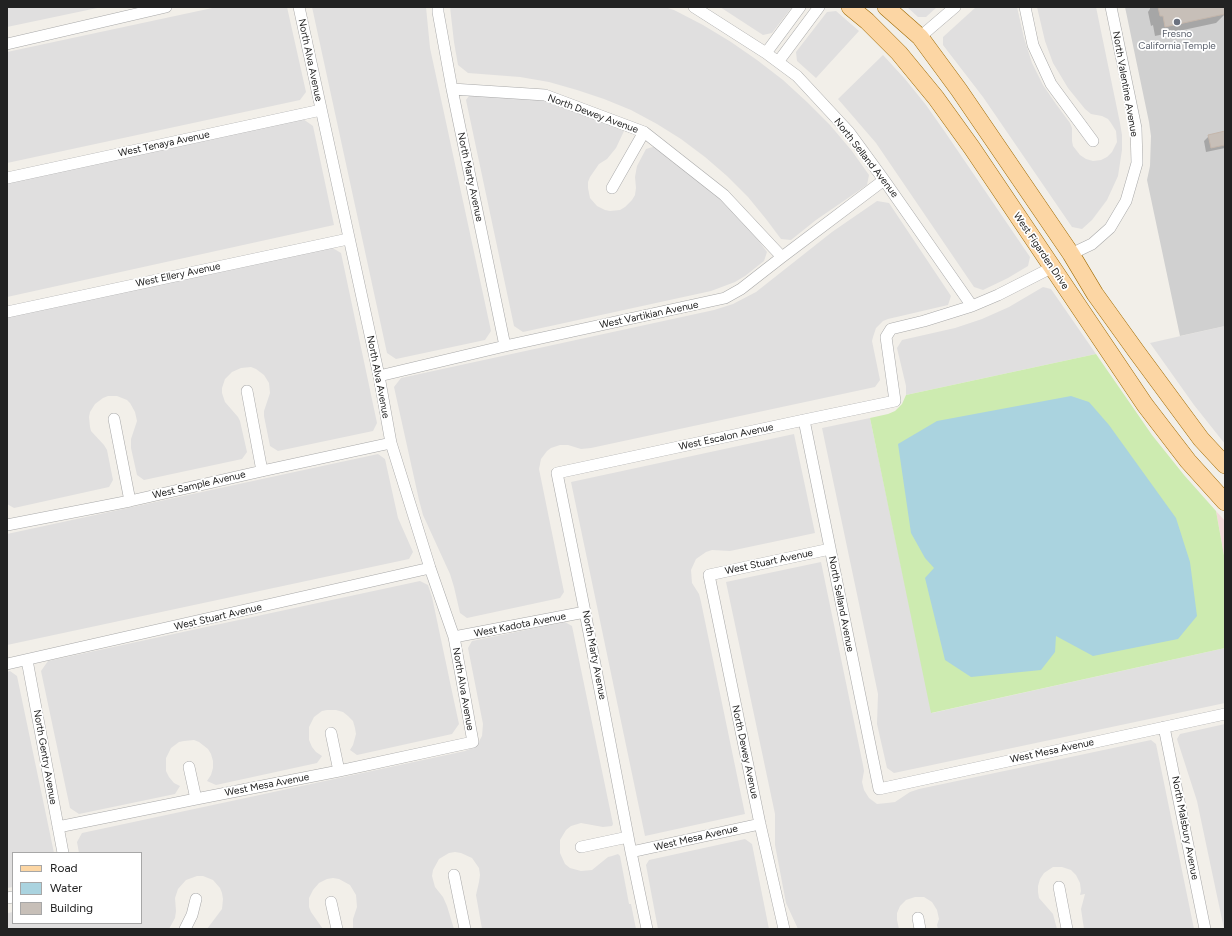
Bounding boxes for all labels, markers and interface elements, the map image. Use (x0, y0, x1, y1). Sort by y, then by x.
marker: Fresno California Temple (1172, 17, 1182, 27)
street label: North Alva Avenue (295, 18, 325, 102)
place label: Fresno California Temple (1138, 28, 1216, 52)
street label: North Valentine Avenue (1110, 30, 1140, 138)
street label: North Dewey Avenue (546, 92, 640, 136)
street label: North Selland Avenue (831, 116, 901, 200)
street label: West Tenaya Avenue (117, 128, 211, 160)
street label: North Marty Avenue (455, 131, 485, 223)
street label: West Figarden Drive (1011, 210, 1071, 292)
street label: West Ellery Avenue (135, 260, 221, 290)
street label: West Vartikian Avenue (598, 299, 700, 331)
street label: North Alva Avenue (364, 335, 392, 419)
street label: West Escalon Avenue (678, 421, 774, 453)
street label: West Sample Avenue (151, 468, 247, 502)
street label: West Stuart Avenue (724, 547, 814, 577)
street label: North Selland Avenue (826, 555, 856, 653)
street label: West Stuart Avenue (173, 601, 263, 633)
street label: North Marty Avenue (579, 609, 609, 701)
street label: West Kadota Avenue (473, 610, 567, 640)
street label: North Alva Avenue (450, 647, 476, 731)
street label: North Dewey Avenue (729, 704, 761, 800)
street label: North Gentry Avenue (31, 709, 59, 805)
street label: West Mesa Avenue (1009, 736, 1095, 766)
street label: West Mesa Avenue (224, 771, 310, 799)
street label: North Malsbury Avenue (1169, 775, 1201, 881)
street label: West Mesa Avenue (653, 823, 739, 853)
legend (12, 852, 142, 924)
text: Road (50, 861, 78, 875)
text: Water (50, 881, 82, 895)
text: Building (50, 901, 93, 915)

